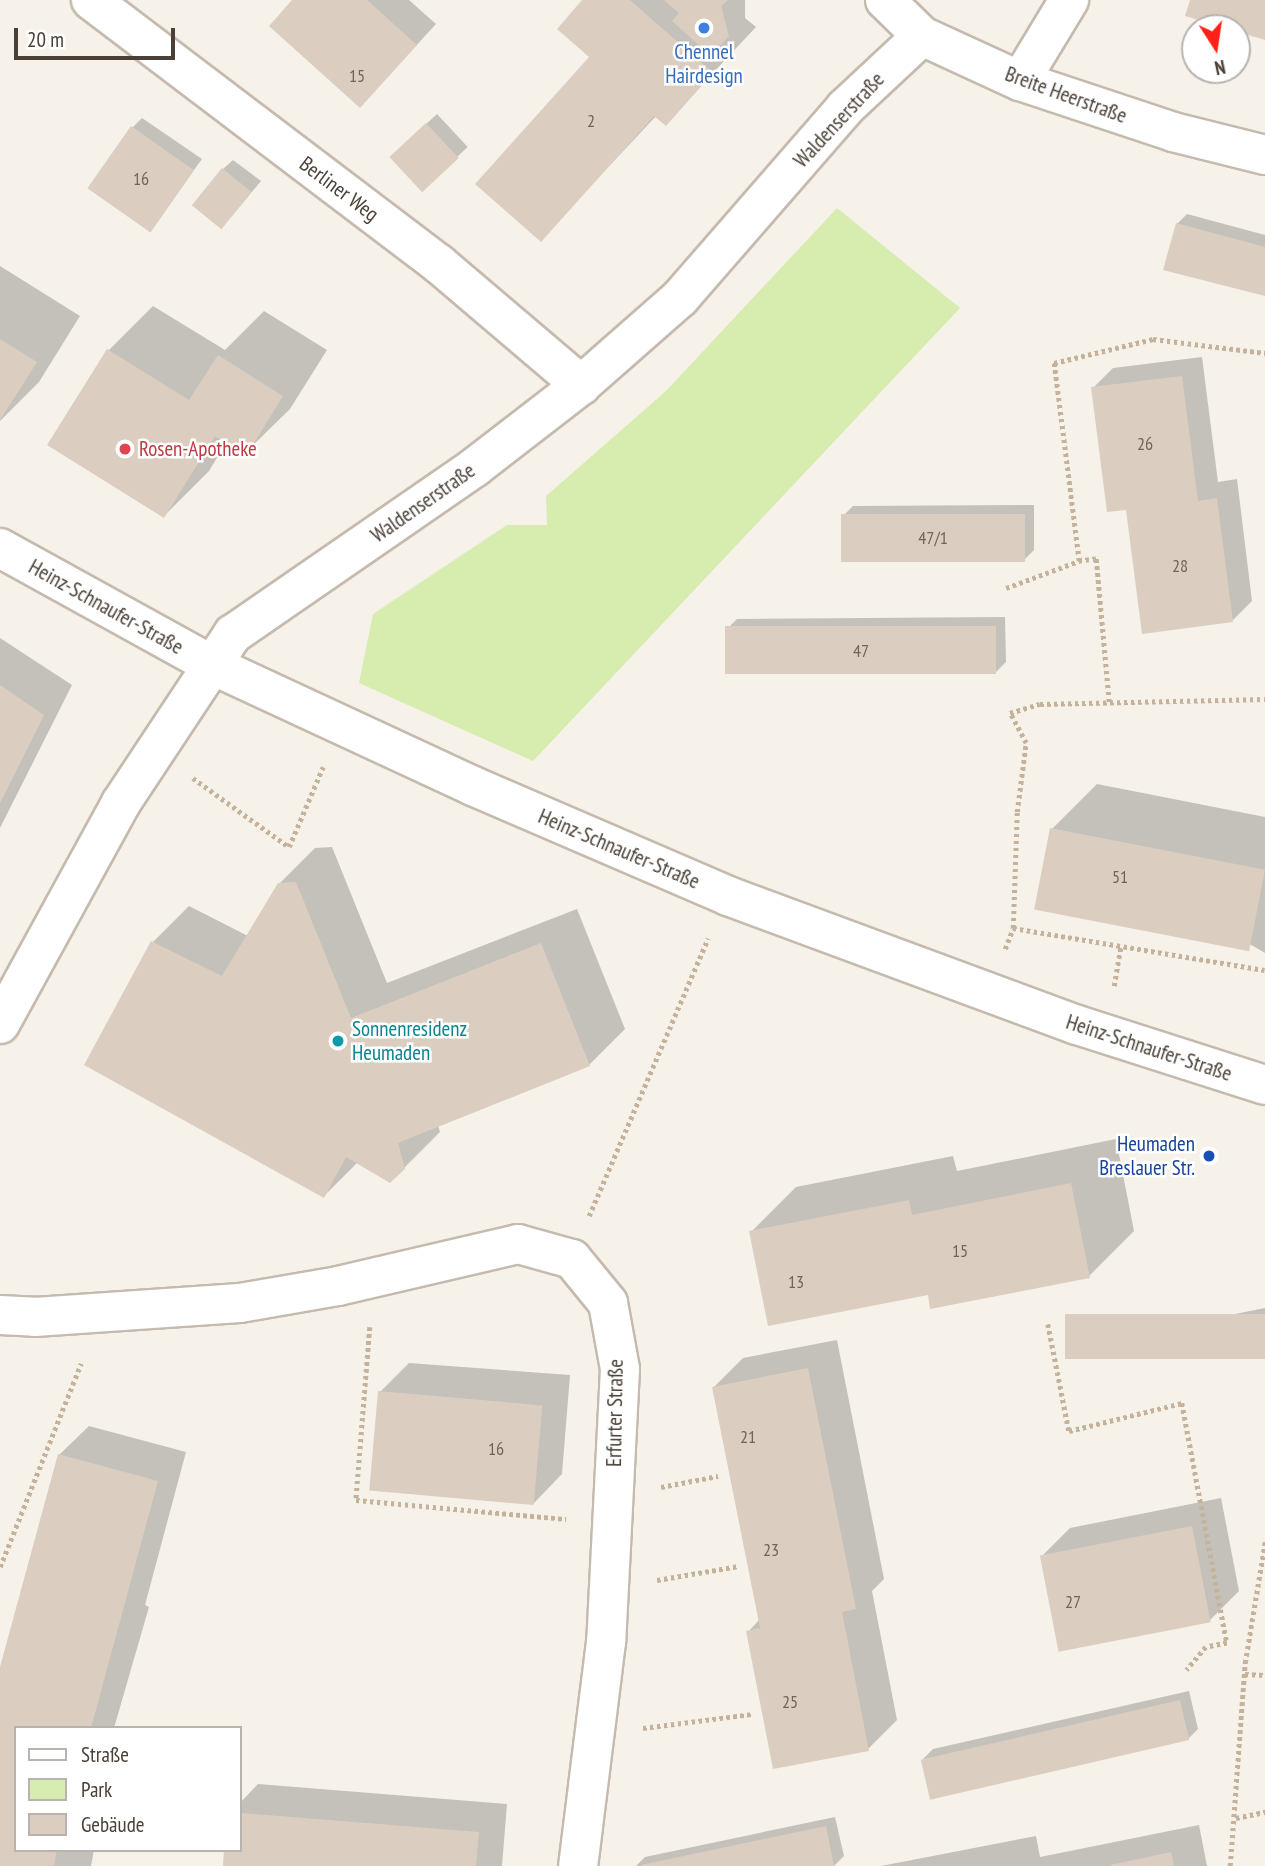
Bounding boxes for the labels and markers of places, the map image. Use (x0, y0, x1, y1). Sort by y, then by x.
marker: Chennel Hairdesign (696, 20, 712, 36)
place label: Chennel Hairdesign (665, 39, 743, 89)
place label: Rosen-Apotheke (139, 436, 257, 462)
marker: Rosen-Apotheke (117, 441, 133, 457)
place label: Sonnenresidenz Heumaden (352, 1016, 467, 1066)
marker: Sonnenresidenz Heumaden (330, 1033, 346, 1049)
place label: Heumaden Breslauer Str. (1099, 1131, 1195, 1181)
marker: Heumaden Breslauer Str. (1201, 1148, 1217, 1164)

